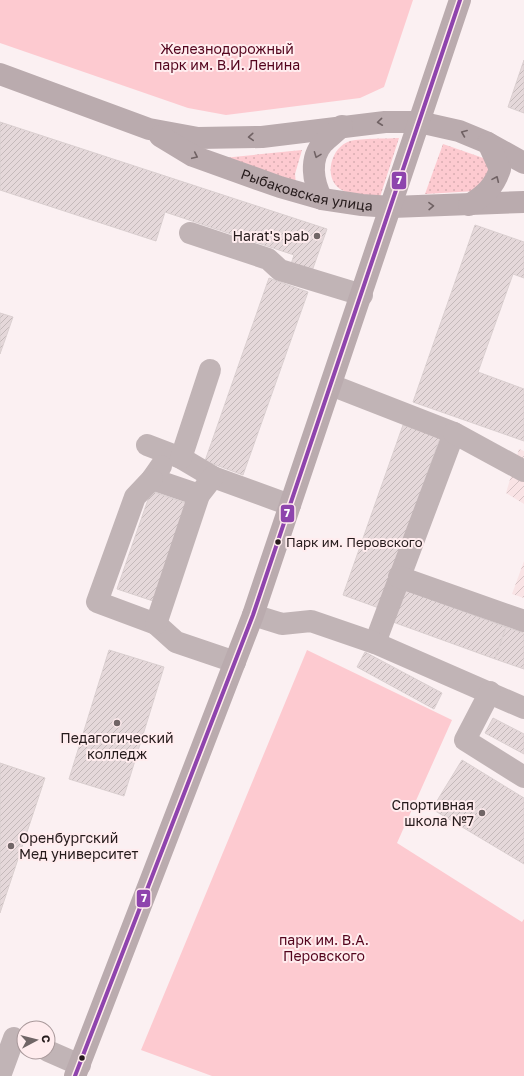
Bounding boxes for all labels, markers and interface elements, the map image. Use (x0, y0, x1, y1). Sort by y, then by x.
park label: Железнодорожный парк им. В.И. Ленина (154, 40, 300, 73)
one-way arrow (377, 118, 383, 127)
one-way arrow (461, 130, 468, 138)
one-way arrow (248, 133, 254, 142)
one-way arrow (190, 151, 198, 159)
one-way arrow (314, 152, 322, 159)
street label: Рыбаковская улица (239, 165, 373, 214)
line badge: 7 (391, 171, 407, 190)
text: 7 (396, 173, 402, 186)
one-way arrow (491, 175, 499, 183)
one-way arrow (428, 201, 434, 210)
place label: Harat's pab (232, 227, 309, 244)
marker: Harat's pab (312, 231, 322, 241)
line badge: 7 (280, 504, 295, 523)
text: 7 (284, 506, 290, 519)
place label: Парк им. Перовского (286, 534, 423, 550)
marker: Парк им. Перовского (273, 537, 283, 547)
marker: Педагогический колледж (112, 718, 122, 728)
place label: Педагогический колледж (60, 729, 174, 762)
place label: Спортивная школа №7 (391, 796, 474, 829)
marker: Спортивная школа №7 (477, 808, 487, 818)
place label: Оренбургский Мед университет (19, 829, 138, 862)
marker: Оренбургский Мед университет (6, 841, 16, 851)
line badge: 7 (136, 889, 151, 908)
text: 7 (141, 891, 147, 904)
park label: парк им. В.А. Перовского (279, 931, 369, 964)
north arrow (16, 1020, 56, 1060)
text: С (39, 1034, 53, 1044)
unlabelled marker (77, 1053, 87, 1063)

